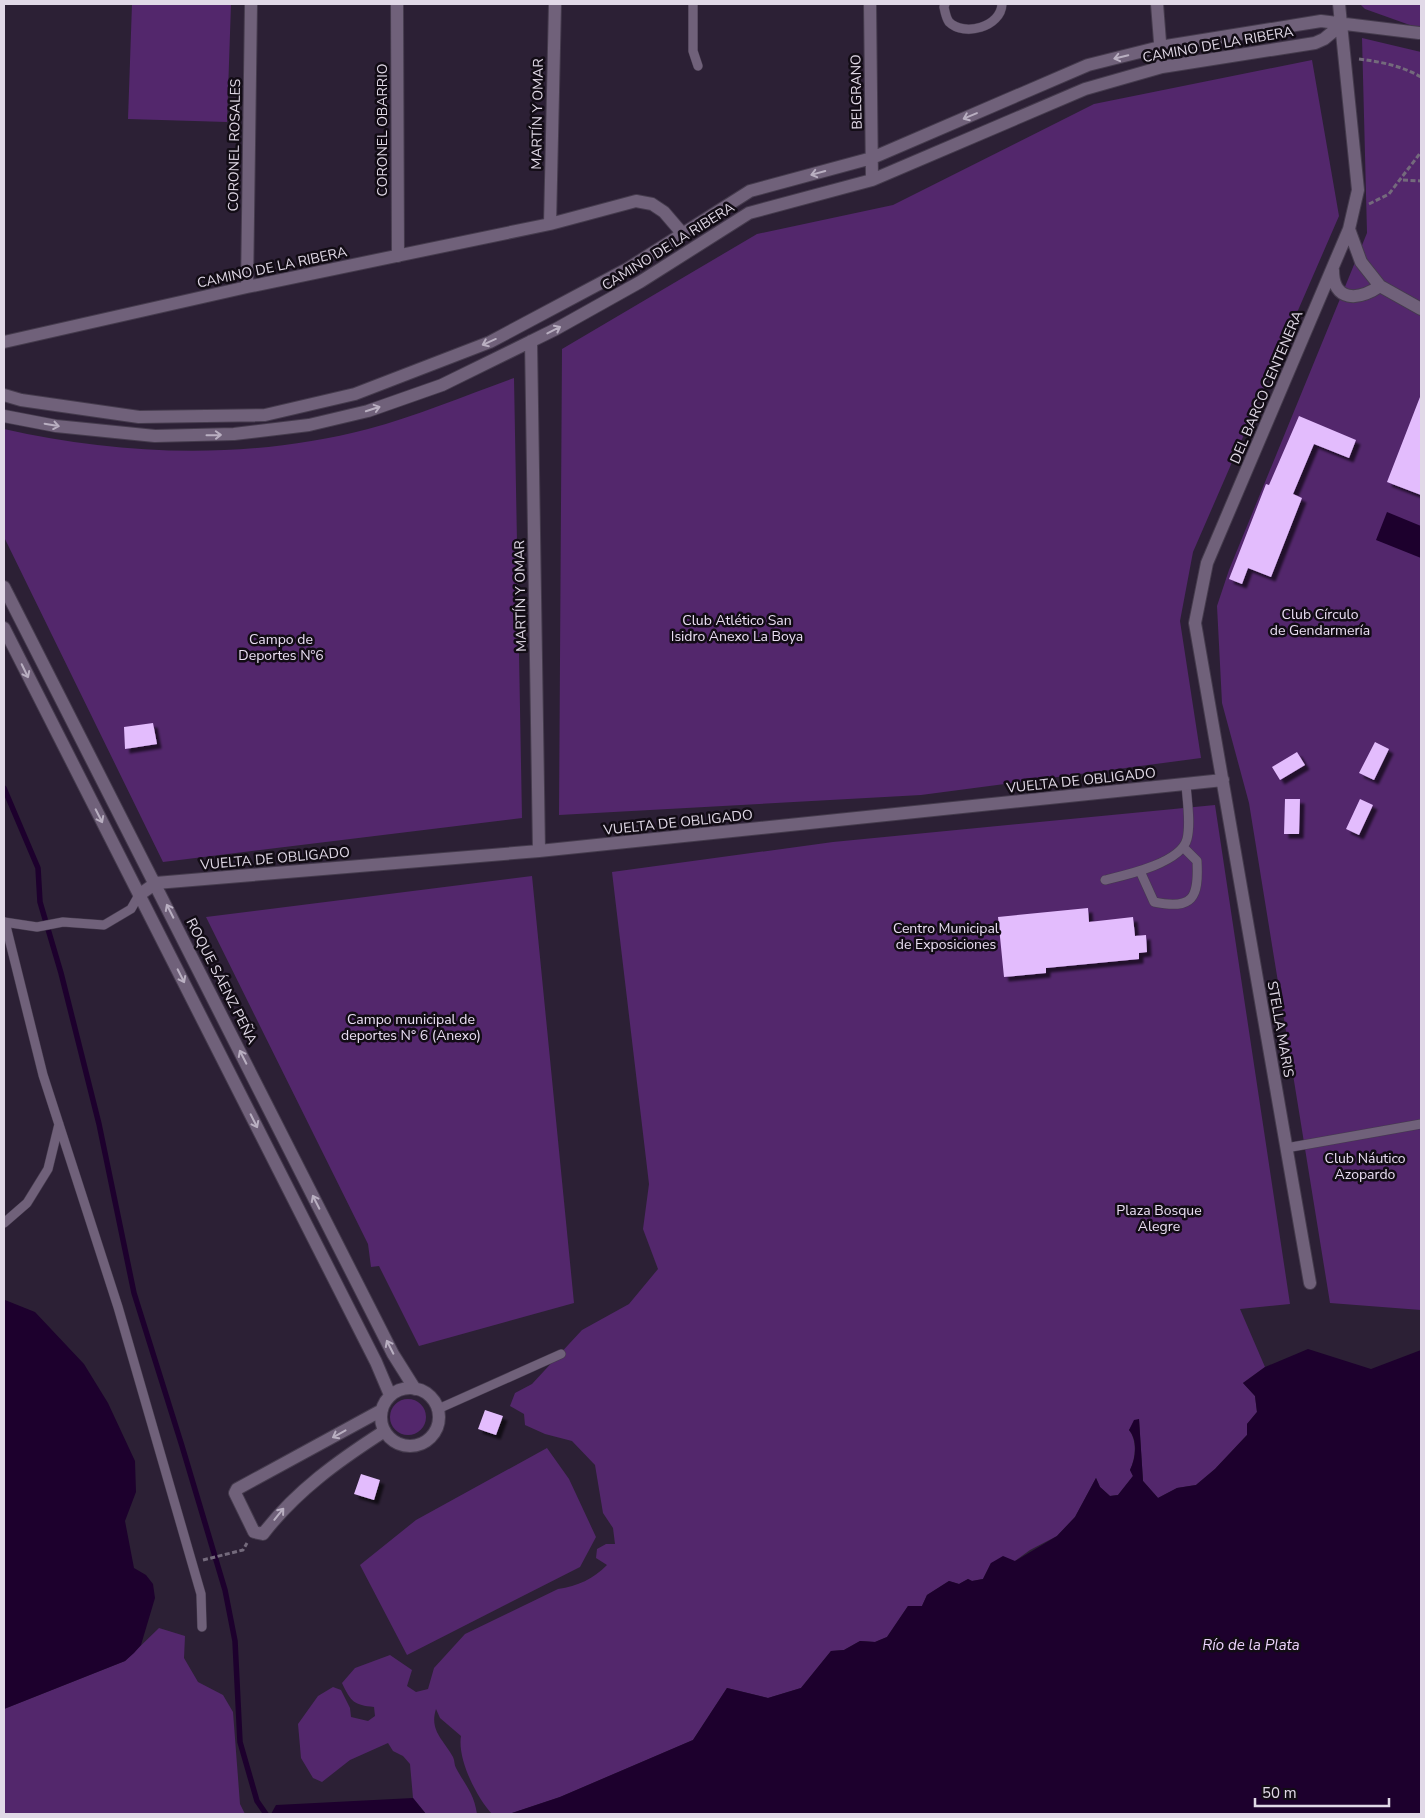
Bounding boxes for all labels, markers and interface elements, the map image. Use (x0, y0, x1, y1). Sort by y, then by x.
street label: CAMINO DE LA RIBERA (1141, 22, 1295, 67)
one-way arrow (1113, 53, 1129, 62)
street label: BELGRANO (846, 54, 867, 130)
street label: MARTÍN Y OMAR (527, 58, 548, 170)
street label: CORONEL OBARRIO (373, 64, 392, 196)
street label: CORONEL ROSALES (224, 78, 245, 212)
one-way arrow (963, 111, 978, 121)
one-way arrow (810, 168, 826, 178)
street label: CAMINO DE LA RIBERA (598, 198, 738, 295)
street label: CAMINO DE LA RIBERA (195, 242, 349, 293)
street label: DEL BARCO CENTENERA (1226, 308, 1307, 467)
one-way arrow (546, 325, 561, 334)
one-way arrow (482, 338, 497, 348)
one-way arrow (365, 403, 381, 413)
one-way arrow (43, 420, 59, 430)
one-way arrow (205, 430, 221, 439)
street label: MARTÍN Y OMAR (510, 540, 531, 652)
park label: Club Círculo de Gendarmería (1270, 605, 1370, 640)
park label: Club Atlético San Isidro Anexo La Boya (671, 611, 803, 646)
park label: Campo de Deportes Nº6 (238, 630, 324, 665)
one-way arrow (21, 663, 31, 678)
street label: VUELTA DE OBLIGADO (1004, 763, 1157, 798)
street label: VUELTA DE OBLIGADO (601, 805, 754, 840)
one-way arrow (95, 808, 104, 823)
street label: VUELTA DE OBLIGADO (198, 842, 351, 875)
one-way arrow (165, 904, 175, 919)
street label: ROQUE SÁENZ PEÑA (181, 915, 262, 1048)
park label: Centro Municipal de Exposiciones (893, 919, 1000, 954)
one-way arrow (176, 969, 186, 984)
street label: STELLA MARIS (1263, 979, 1298, 1079)
park label: Campo municipal de deportes N° 6 (Anexo) (341, 1010, 481, 1045)
one-way arrow (238, 1049, 248, 1064)
one-way arrow (250, 1113, 259, 1128)
park label: Club Náutico Azopardo (1324, 1149, 1406, 1184)
one-way arrow (311, 1194, 321, 1209)
park label: Plaza Bosque Alegre (1116, 1201, 1202, 1236)
one-way arrow (385, 1339, 395, 1354)
one-way arrow (331, 1429, 346, 1439)
one-way arrow (273, 1508, 284, 1521)
water label: Río de la Plata (1202, 1635, 1300, 1655)
scale bar (1255, 1776, 1389, 1808)
text: 50 m (1262, 1783, 1297, 1803)

